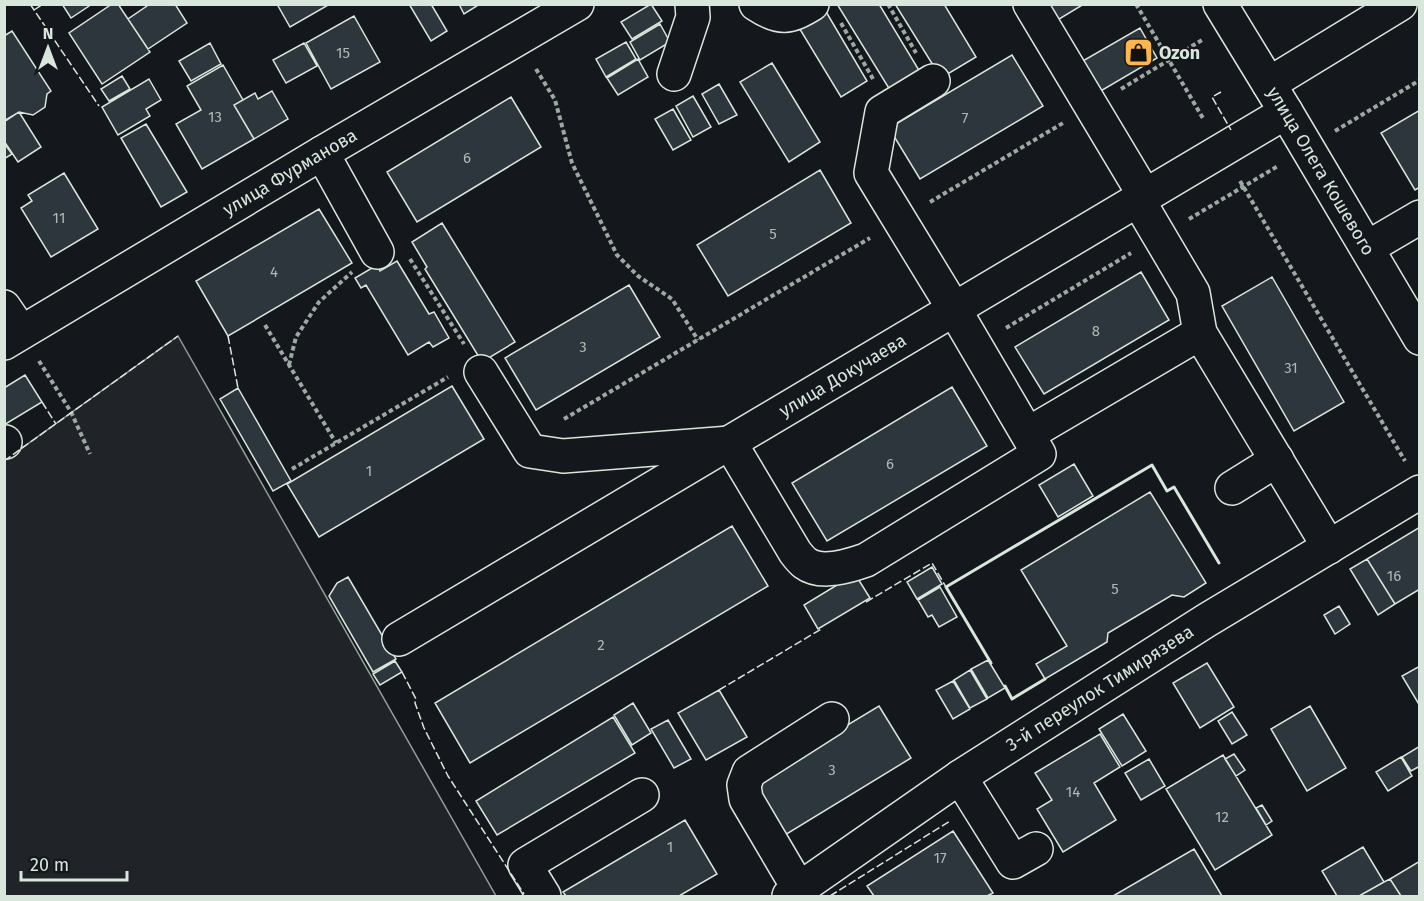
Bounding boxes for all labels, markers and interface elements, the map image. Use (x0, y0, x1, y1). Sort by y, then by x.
north arrow (18, 18, 78, 78)
text: N (43, 24, 53, 43)
shop icon: Ozon (1122, 37, 1154, 69)
place label: Ozon (1159, 42, 1200, 64)
house number: 15 (336, 44, 350, 62)
street label: улица Олега Кошевого (1262, 83, 1379, 259)
house number: 13 (208, 108, 222, 126)
house number: 7 (962, 109, 969, 127)
street label: улица Фурманова (219, 124, 361, 221)
house number: 6 (463, 149, 471, 167)
house number: 11 (53, 209, 65, 227)
house number: 5 (769, 225, 777, 243)
house number: 4 (270, 263, 278, 281)
house number: 8 (1092, 322, 1100, 340)
street label: улица Докучаева (775, 329, 910, 422)
house number: 3 (579, 338, 587, 356)
house number: 31 (1284, 359, 1298, 377)
house number: 6 (886, 455, 894, 473)
house number: 1 (366, 462, 372, 480)
house number: 16 (1387, 567, 1401, 585)
house number: 5 (1111, 580, 1119, 598)
street label: 3-й переулок Тимирязева (1002, 620, 1198, 756)
house number: 2 (597, 636, 605, 654)
house number: 3 (828, 761, 836, 779)
house number: 14 (1066, 783, 1080, 801)
house number: 12 (1215, 808, 1229, 826)
house number: 1 (667, 838, 673, 856)
scale bar (21, 844, 128, 882)
house number: 17 (933, 849, 947, 867)
text: 20 m (30, 854, 69, 876)

